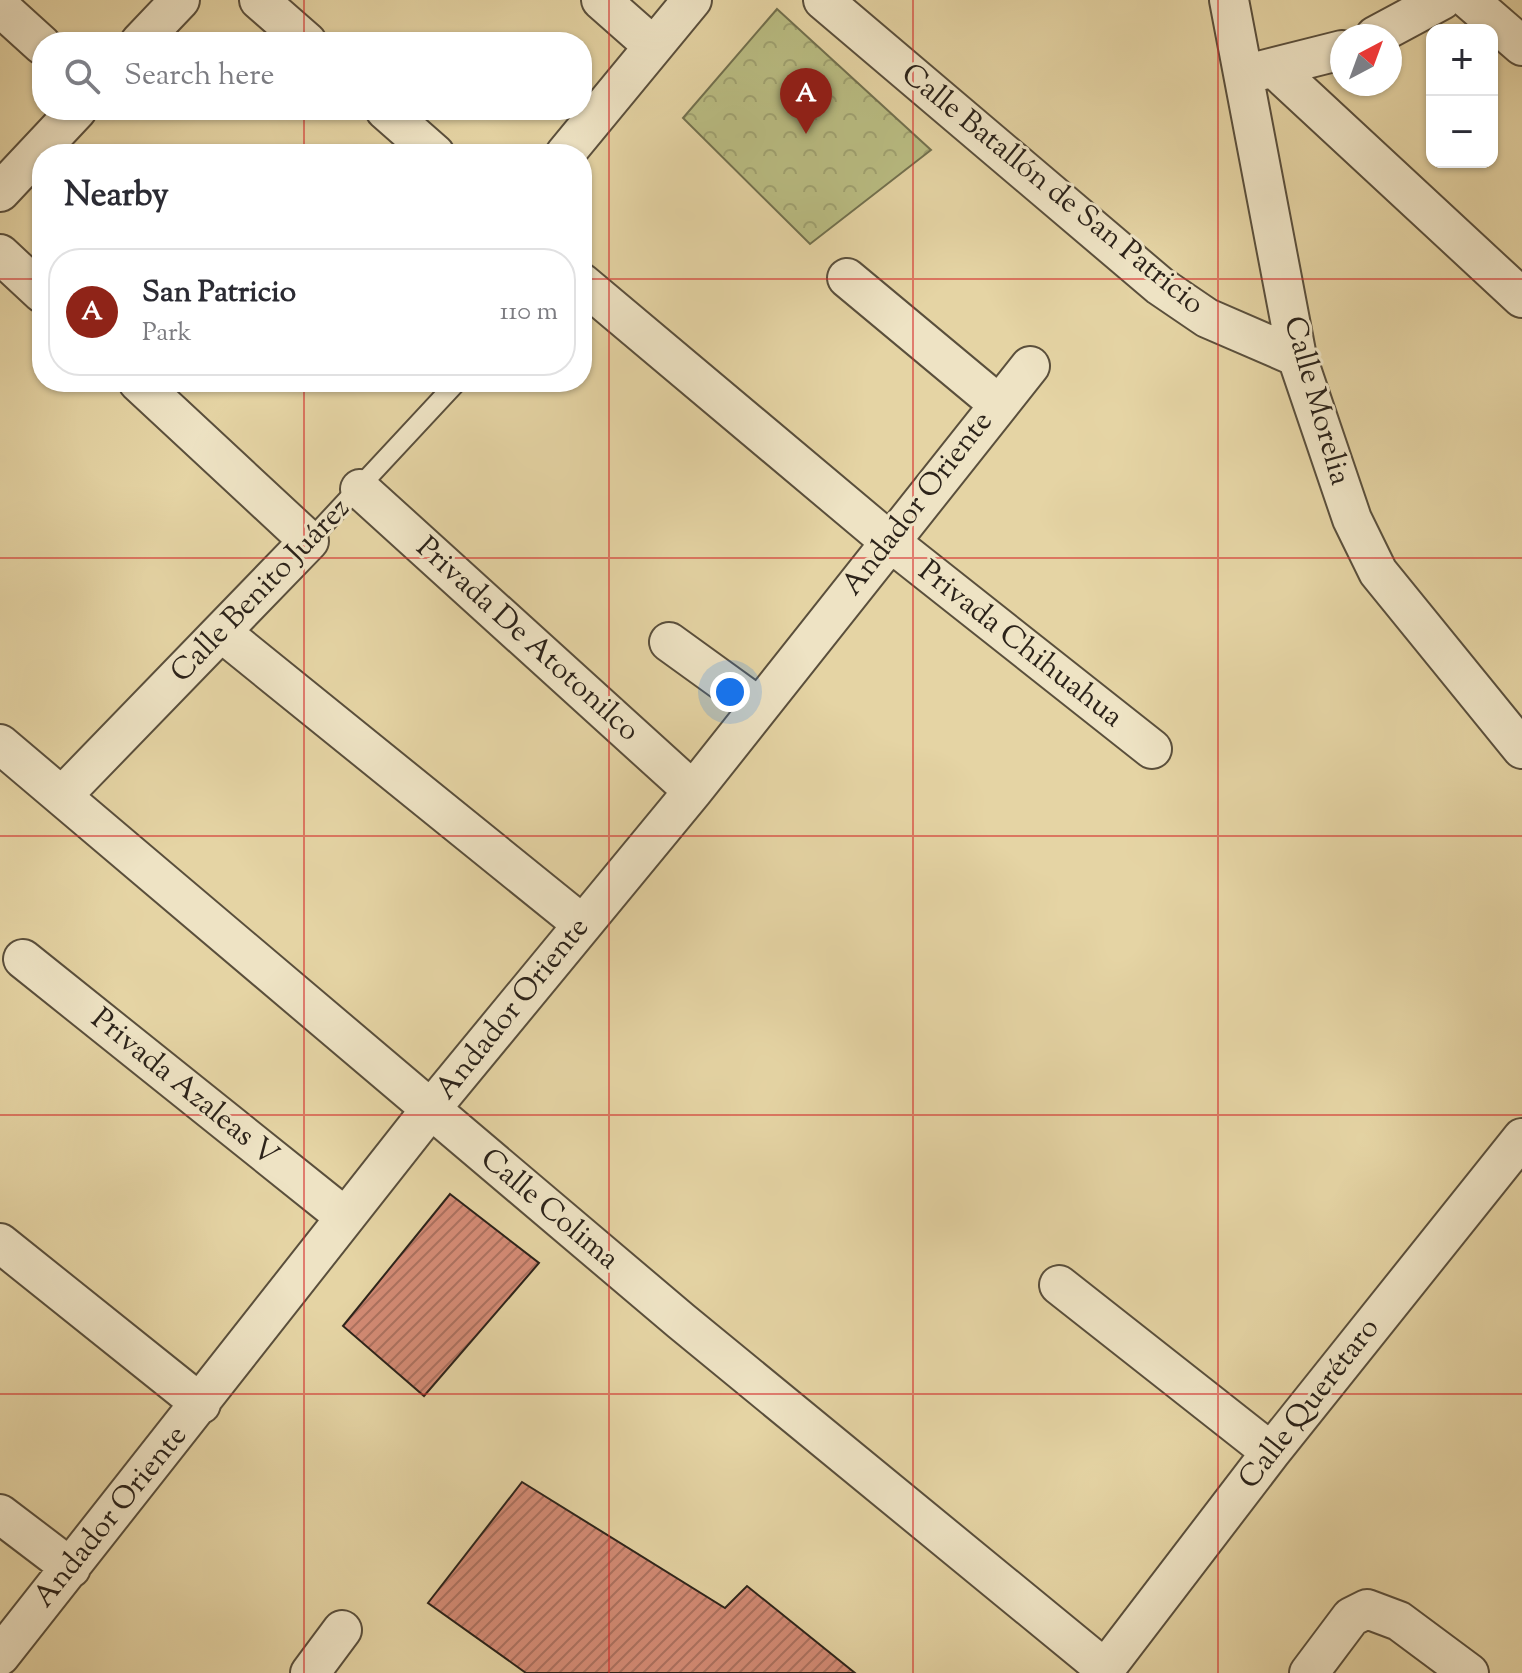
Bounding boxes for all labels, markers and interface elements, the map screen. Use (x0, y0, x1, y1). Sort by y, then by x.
north arrow (1330, 24, 1402, 96)
map controls (1426, 24, 1498, 168)
button: + (1426, 24, 1498, 96)
search box (32, 32, 592, 120)
icon: search (60, 54, 104, 98)
street label: Calle Batallón de San Patricio (891, 54, 1213, 326)
text: Search here (124, 55, 274, 98)
pin: A (780, 68, 832, 134)
button: − (1426, 96, 1498, 168)
text: Nearby (64, 172, 169, 221)
text: San Patricio (142, 272, 296, 315)
text: A (81, 294, 103, 331)
text: 110 m (500, 294, 558, 331)
street label: Calle Morelia (1271, 312, 1361, 491)
text: Park (142, 315, 192, 352)
street label: Andador Oriente (832, 403, 1004, 605)
street label: Calle Benito Juárez (161, 489, 361, 693)
street label: Privada De Atotonilco (406, 528, 648, 752)
street label: Privada Chihuahua (908, 551, 1132, 739)
your location (710, 672, 750, 712)
street label: Andador Oriente (426, 909, 600, 1109)
street label: Privada Azaleas V (81, 999, 287, 1177)
street label: Calle Colima (470, 1139, 628, 1281)
street label: Calle Querétaro (1229, 1309, 1391, 1499)
street label: Andador Oriente (24, 1417, 198, 1617)

